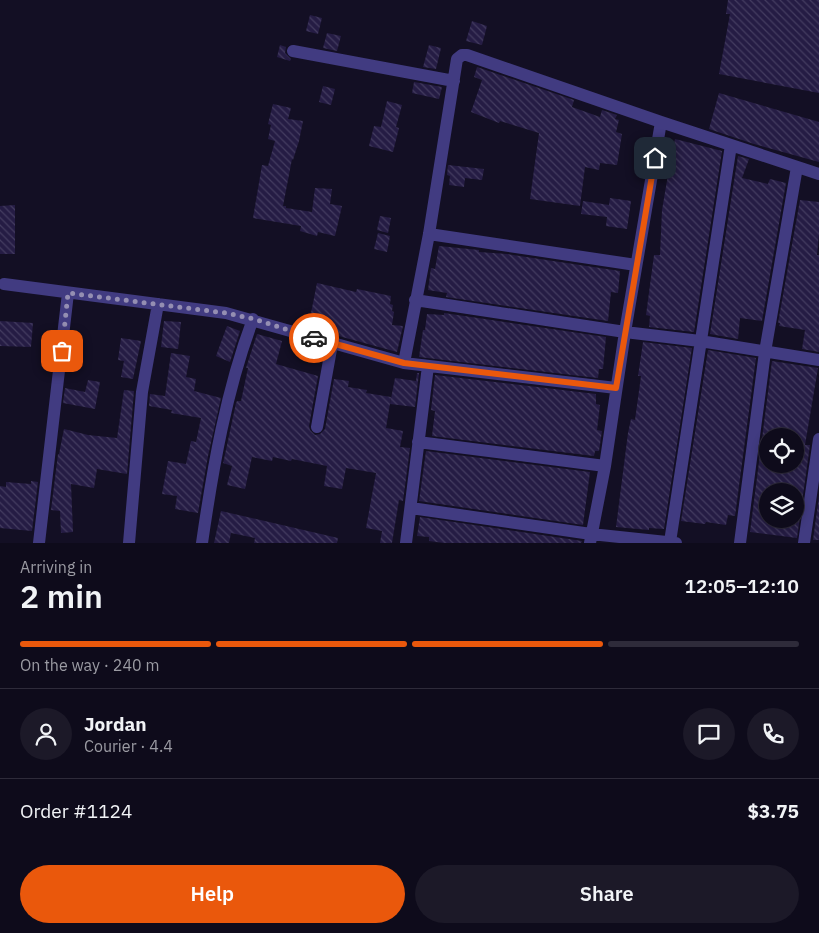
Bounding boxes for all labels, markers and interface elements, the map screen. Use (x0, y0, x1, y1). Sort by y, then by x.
pin (634, 137, 676, 179)
icon: home (641, 144, 669, 172)
courier (289, 313, 339, 363)
icon: car (300, 324, 328, 352)
pin (41, 330, 83, 372)
icon: bag (48, 337, 76, 365)
map controls (759, 428, 804, 528)
button: locate (759, 428, 804, 473)
button: layers (759, 483, 804, 528)
text: Arriving in (20, 557, 92, 577)
text: 12:05–12:10 (685, 574, 799, 598)
text: 2 min (20, 575, 103, 617)
text: On the way · 240 m (20, 655, 159, 675)
button: person (20, 708, 72, 760)
button: chat (683, 708, 735, 760)
button: phone (747, 708, 799, 760)
text: Jordan (84, 712, 147, 736)
text: Courier · 4.4 (84, 736, 173, 756)
text: Order #1124 (20, 799, 132, 823)
text: $3.75 (747, 799, 799, 823)
button: Help (20, 865, 405, 923)
button: Share (415, 865, 799, 923)

